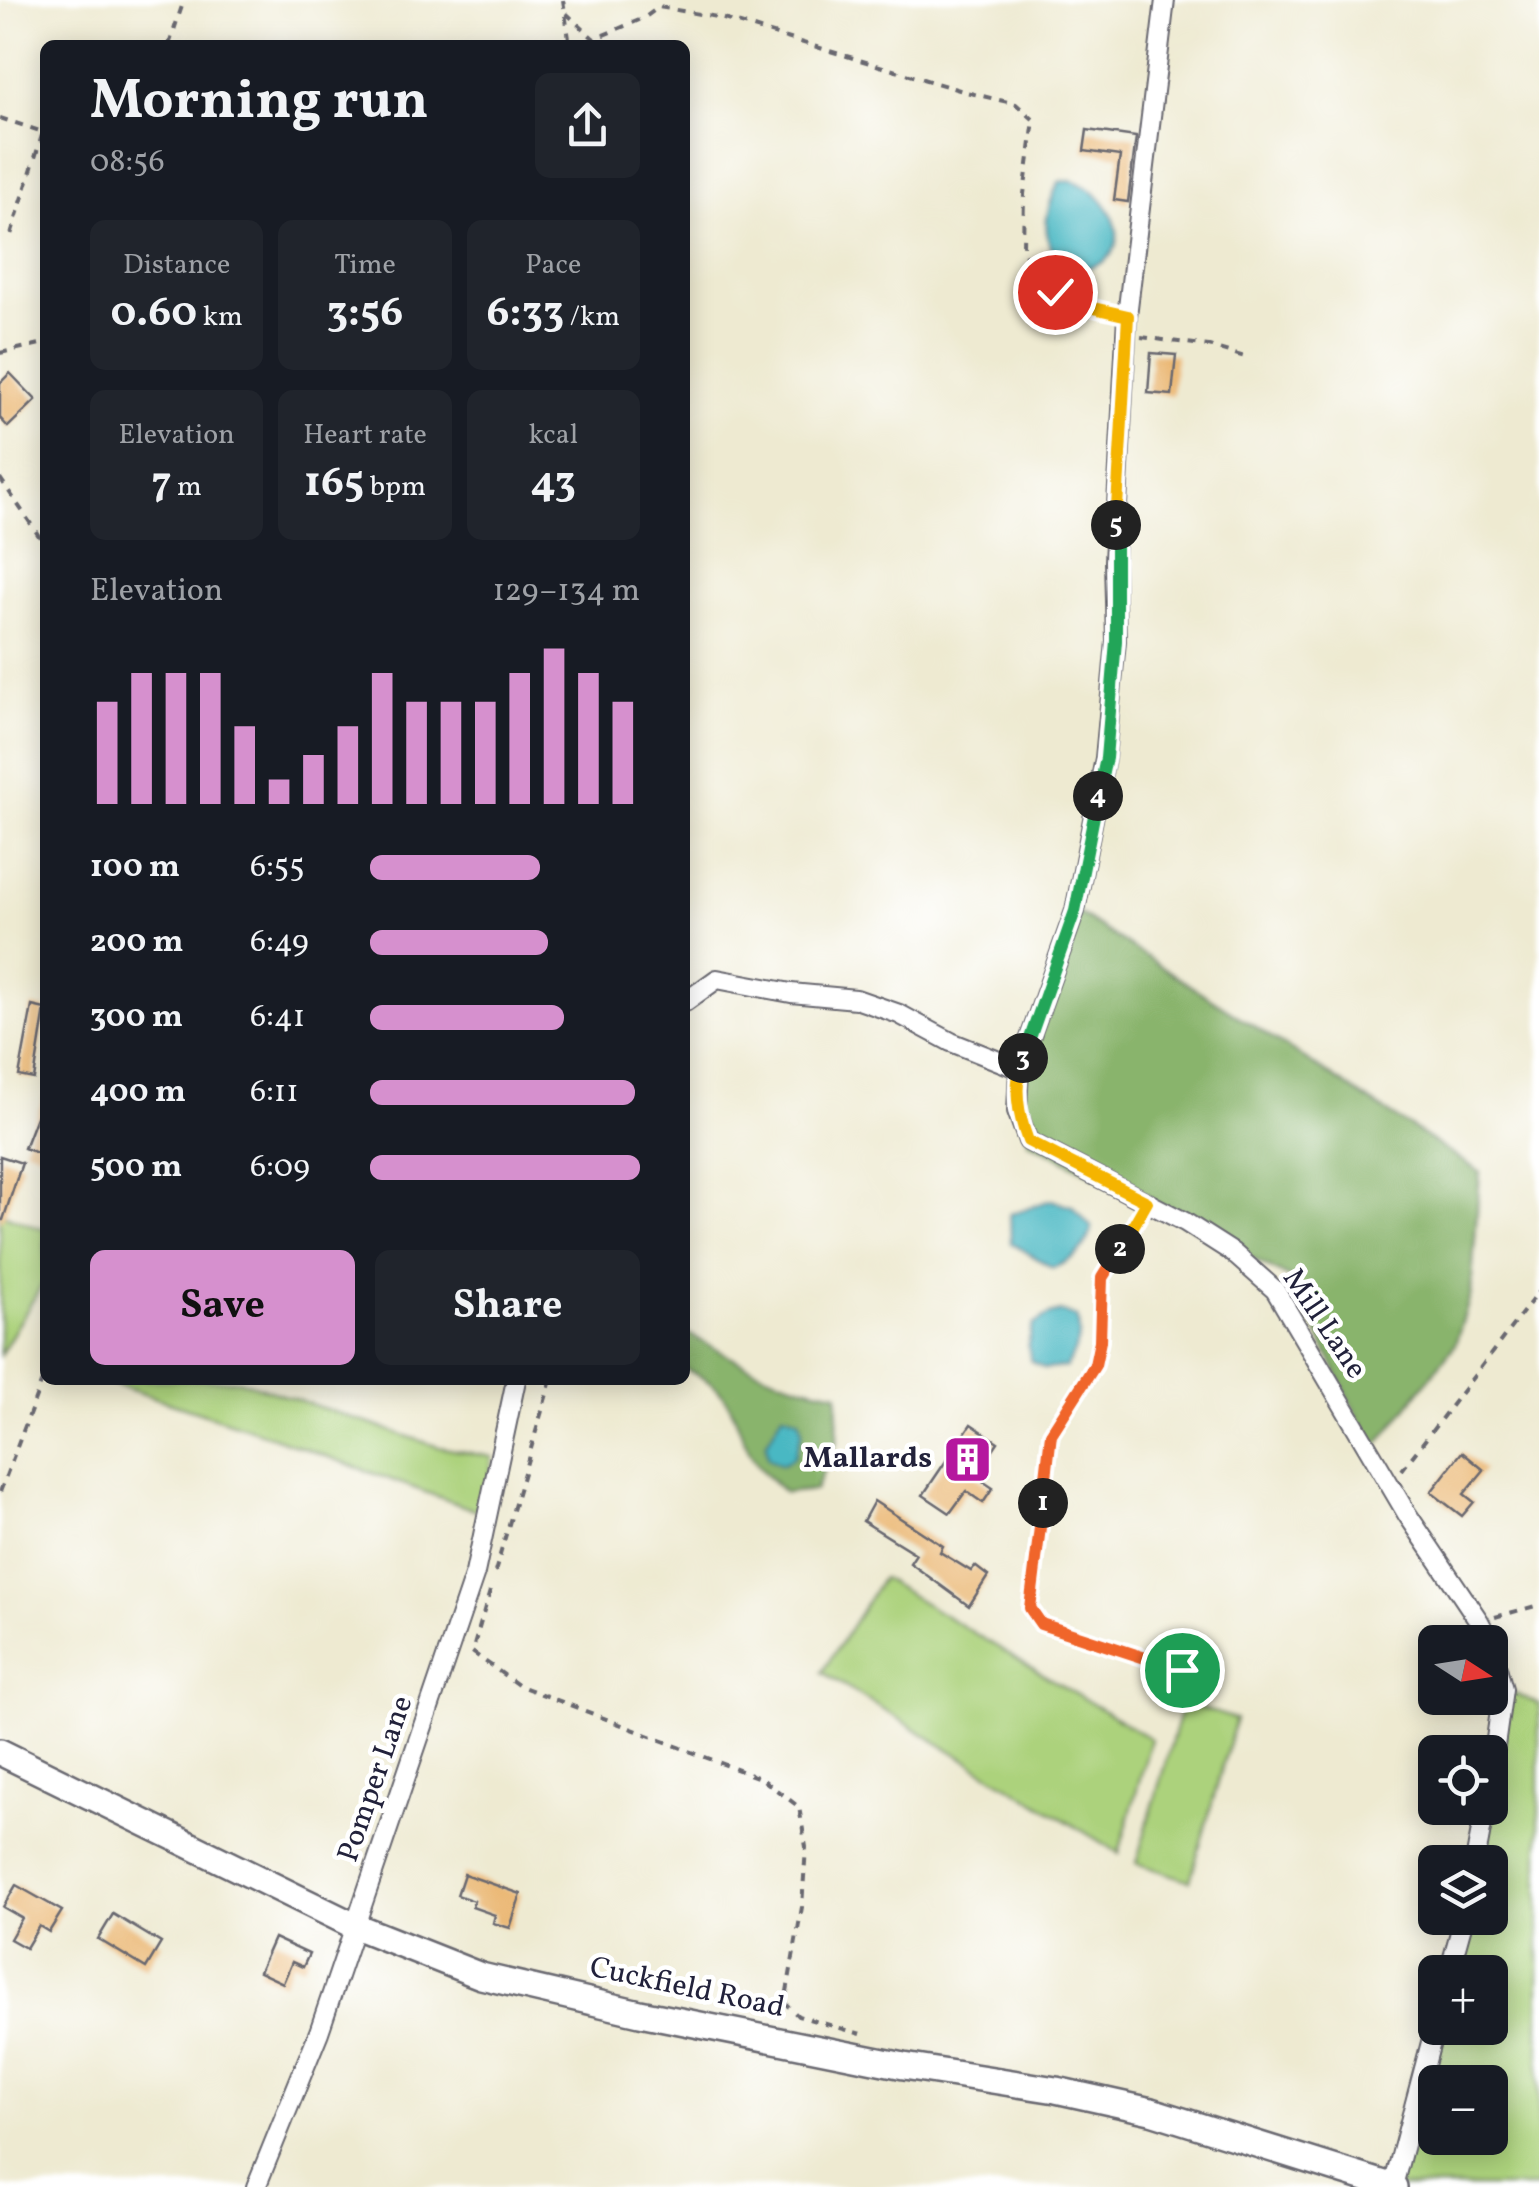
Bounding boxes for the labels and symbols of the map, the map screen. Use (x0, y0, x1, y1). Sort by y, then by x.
pin (1013, 250, 1098, 335)
pin: 5 (1091, 500, 1141, 550)
pin: 4 (1073, 771, 1123, 821)
pin: 3 (998, 1033, 1048, 1083)
pin: 2 (1095, 1224, 1145, 1274)
street label: Mill Lane (1272, 1261, 1376, 1387)
building icon: Mallards (941, 1433, 993, 1485)
place label: Mallards (803, 1438, 932, 1480)
pin: 1 (1018, 1478, 1068, 1528)
north arrow (1418, 1625, 1508, 1715)
pin (1140, 1628, 1225, 1713)
street label: Pomper Lane (328, 1690, 424, 1868)
street label: Cuckfield Road (586, 1947, 788, 2029)

